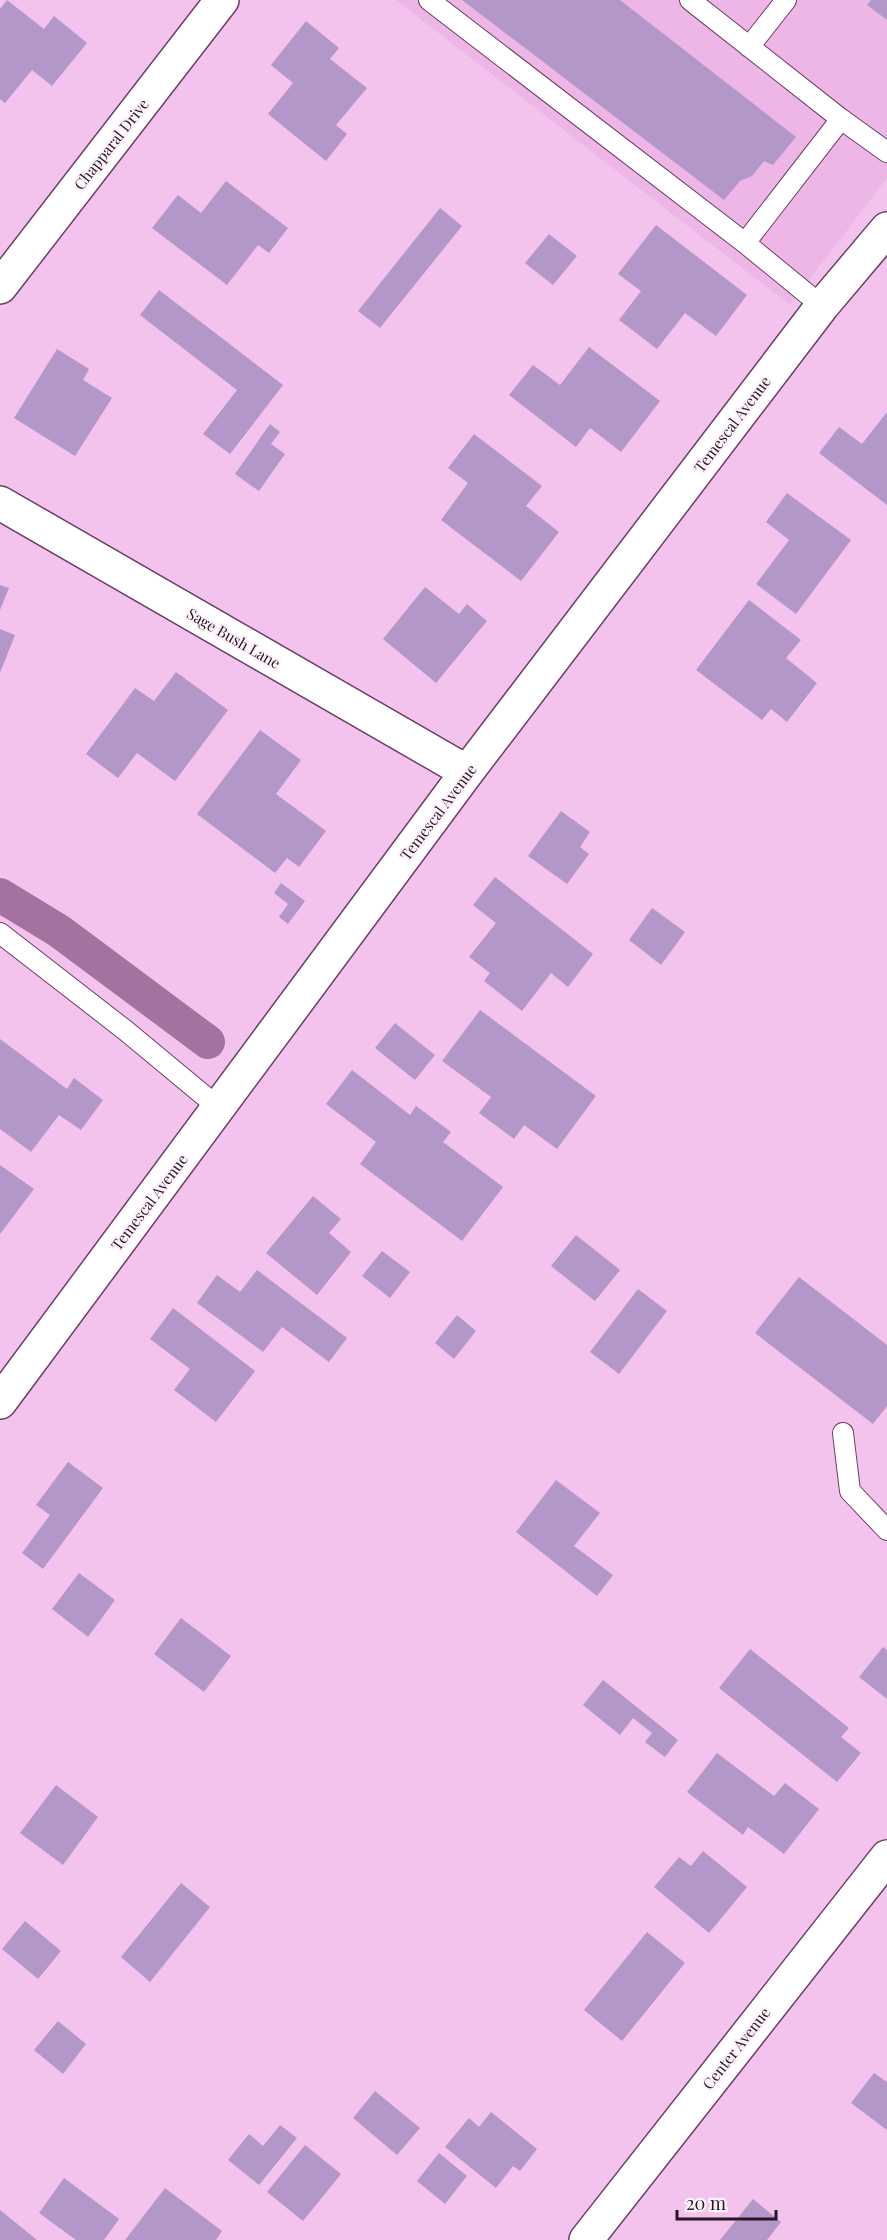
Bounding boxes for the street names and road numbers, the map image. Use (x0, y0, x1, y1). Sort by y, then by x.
street label: Chapparal Drive (69, 94, 153, 194)
street label: Temescal Avenue (689, 372, 775, 476)
street label: Sage Bush Lane (184, 603, 284, 673)
street label: Temescal Avenue (395, 760, 481, 864)
street label: Temescal Avenue (106, 1150, 192, 1254)
street label: Center Avenue (698, 2003, 774, 2093)

